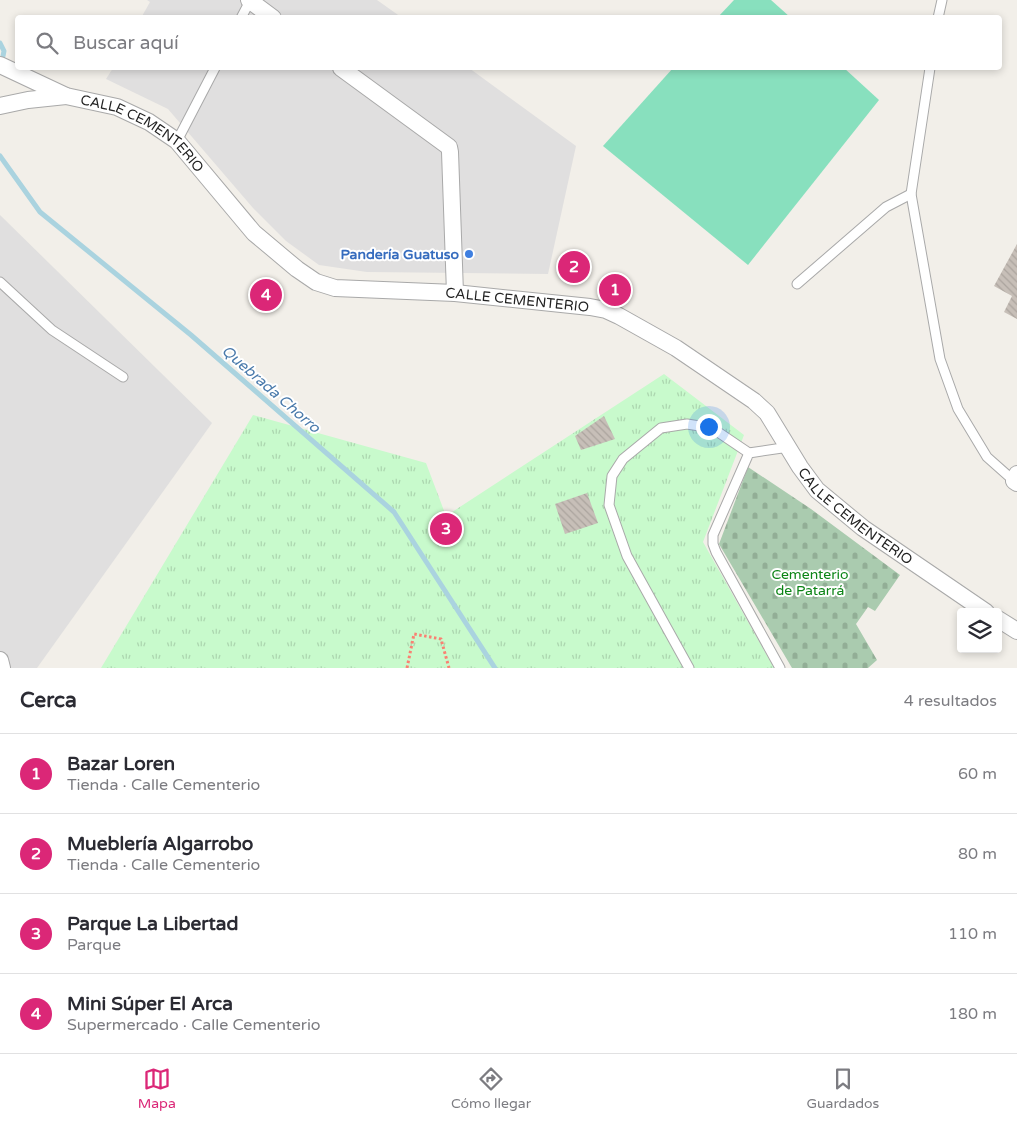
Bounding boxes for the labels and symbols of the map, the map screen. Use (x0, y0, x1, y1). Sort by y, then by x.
street label: CALLE CEMENTERIO (79, 91, 208, 175)
place label: Pandería Guatuso (341, 246, 459, 263)
marker: Pandería Guatuso (463, 248, 475, 260)
pin: 2 (558, 248, 590, 286)
pin: 1 (599, 271, 631, 309)
pin: 4 (250, 276, 282, 314)
street label: CALLE CEMENTERIO (445, 284, 590, 315)
water label: Quebrada Chorro (218, 341, 324, 437)
your location (696, 414, 722, 440)
street label: CALLE CEMENTERIO (795, 464, 916, 568)
pin: 3 (430, 510, 462, 548)
park label: Cementerio de Patarrá (771, 566, 849, 599)

